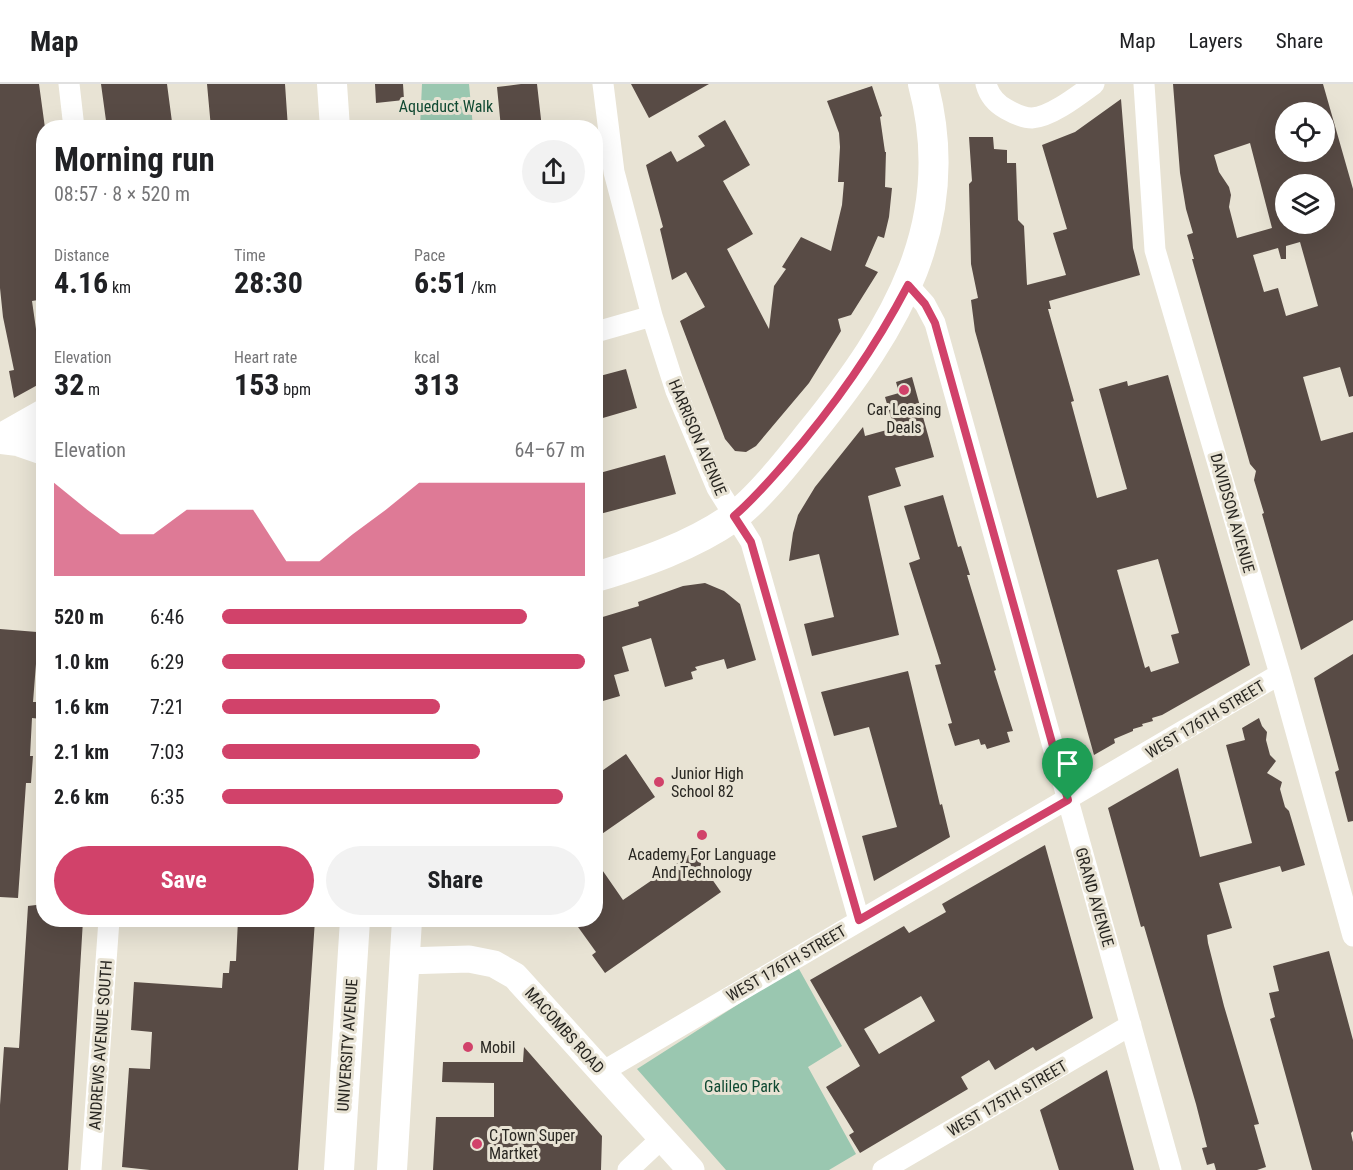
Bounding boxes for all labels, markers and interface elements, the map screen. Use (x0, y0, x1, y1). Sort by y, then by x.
text: Map (30, 25, 78, 58)
text: Map (1119, 29, 1156, 53)
text: Layers (1189, 29, 1243, 53)
text: Share (1276, 29, 1323, 53)
park label: Aqueduct Walk (399, 97, 494, 116)
map controls (1275, 102, 1335, 234)
button: locate (1275, 102, 1335, 162)
text: Morning run (54, 140, 215, 179)
button: share (522, 140, 585, 203)
button: layers (1275, 174, 1335, 234)
text: 08:57 · 8 × 520 m (54, 182, 190, 206)
text: Distance (54, 246, 109, 265)
text: Time (234, 246, 266, 265)
text: Pace (414, 246, 445, 265)
text: 4.16 (54, 265, 108, 300)
text: 28:30 (234, 265, 303, 300)
text: 6:51 (414, 265, 468, 300)
text: km (108, 278, 131, 297)
text: /km (468, 278, 497, 297)
text: Elevation (54, 348, 112, 367)
text: Heart rate (234, 348, 297, 367)
text: kcal (414, 348, 440, 367)
text: 32 (54, 367, 84, 402)
text: 153 (234, 367, 279, 402)
text: 313 (414, 367, 459, 402)
street label: HARRISON AVENUE (665, 376, 731, 498)
text: m (84, 380, 100, 399)
text: bpm (279, 380, 311, 399)
marker: Car Leasing Deals (897, 383, 911, 397)
place label: Car Leasing Deals (867, 400, 941, 437)
text: Elevation (54, 438, 126, 462)
text: 64–67 m (514, 438, 585, 462)
street label: DAVIDSON AVENUE (1206, 451, 1259, 575)
text: 520 m (54, 605, 104, 629)
text: 6:46 (150, 605, 184, 629)
text: 1.0 km (54, 650, 109, 674)
text: 6:29 (150, 650, 184, 674)
street label: WEST 176TH STREET (1142, 676, 1268, 762)
text: 1.6 km (54, 695, 109, 719)
text: 7:21 (150, 695, 184, 719)
pin (1042, 738, 1093, 800)
text: 2.1 km (54, 740, 109, 764)
text: 7:03 (150, 740, 184, 764)
icon: arrive (1051, 747, 1084, 780)
place label: Junior High School 82 (671, 764, 744, 801)
marker: Junior High School 82 (652, 775, 666, 789)
text: 2.6 km (54, 785, 109, 809)
text: 6:35 (150, 785, 184, 809)
marker: Academy For Language And Technology (695, 828, 709, 842)
place label: Academy For Language And Technology (628, 845, 776, 882)
street label: GRAND AVENUE (1071, 845, 1118, 949)
button: Save (54, 846, 314, 915)
button: Share (326, 846, 585, 915)
street label: WEST 176TH STREET (723, 921, 850, 1005)
street label: ANDREWS AVENUE SOUTH (85, 960, 116, 1130)
street label: UNIVERSITY AVENUE (333, 978, 362, 1112)
street label: MACOMBS ROAD (521, 983, 608, 1077)
place label: Mobil (480, 1038, 515, 1057)
marker: Mobil (461, 1040, 475, 1054)
street label: WEST 175TH STREET (944, 1056, 1071, 1140)
park label: Galileo Park (704, 1077, 781, 1096)
place label: C Town Super Martket (489, 1126, 575, 1163)
marker: C Town Super Martket (470, 1137, 484, 1151)

